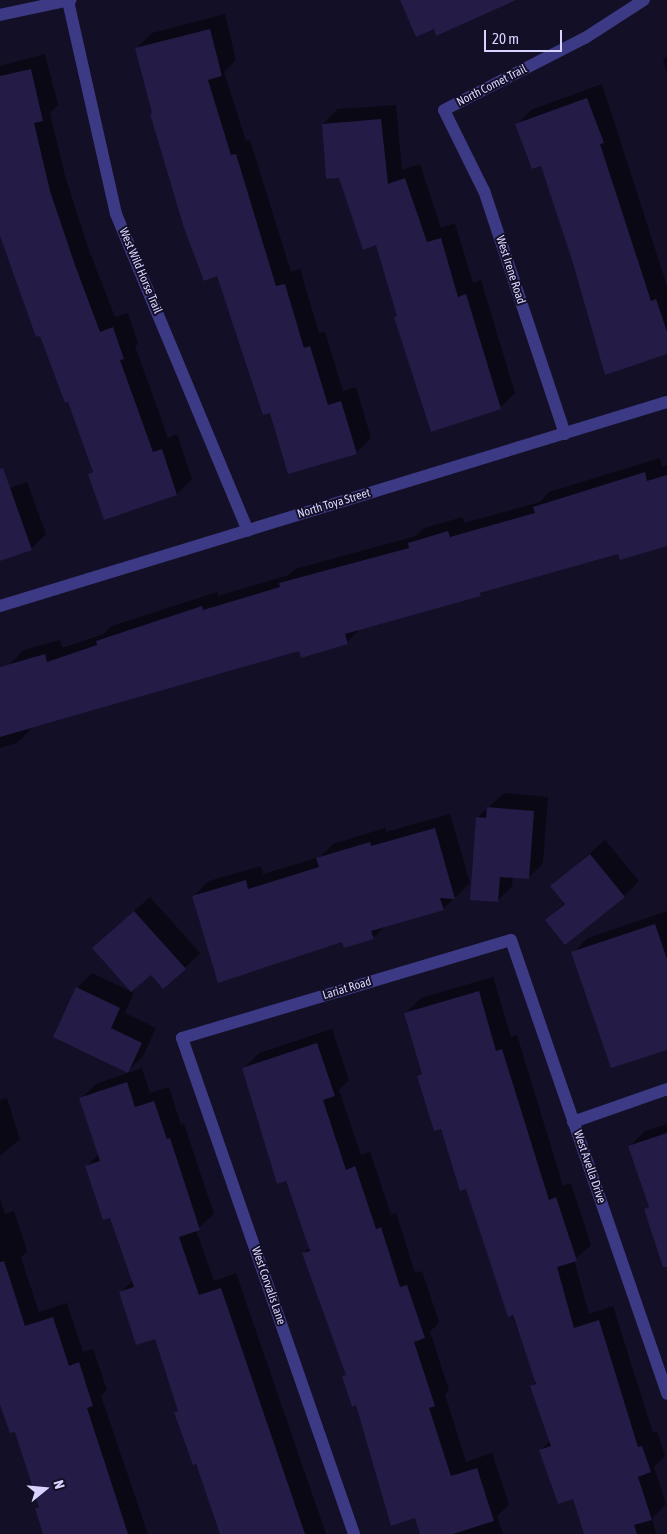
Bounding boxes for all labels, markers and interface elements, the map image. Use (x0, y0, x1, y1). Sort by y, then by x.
scale bar (487, 20, 564, 52)
text: 20 m (492, 30, 519, 47)
street label: North Comet Trail (455, 62, 529, 110)
street label: West Wild Horse Trail (115, 226, 165, 316)
street label: West Irene Road (492, 234, 528, 306)
street label: North Toya Street (296, 486, 372, 522)
street label: Lariat Road (321, 975, 373, 1003)
street label: West Avella Drive (570, 1129, 608, 1205)
street label: West Corvalis Lane (248, 1245, 288, 1327)
north arrow (20, 1464, 70, 1514)
text: N (50, 1478, 68, 1491)

